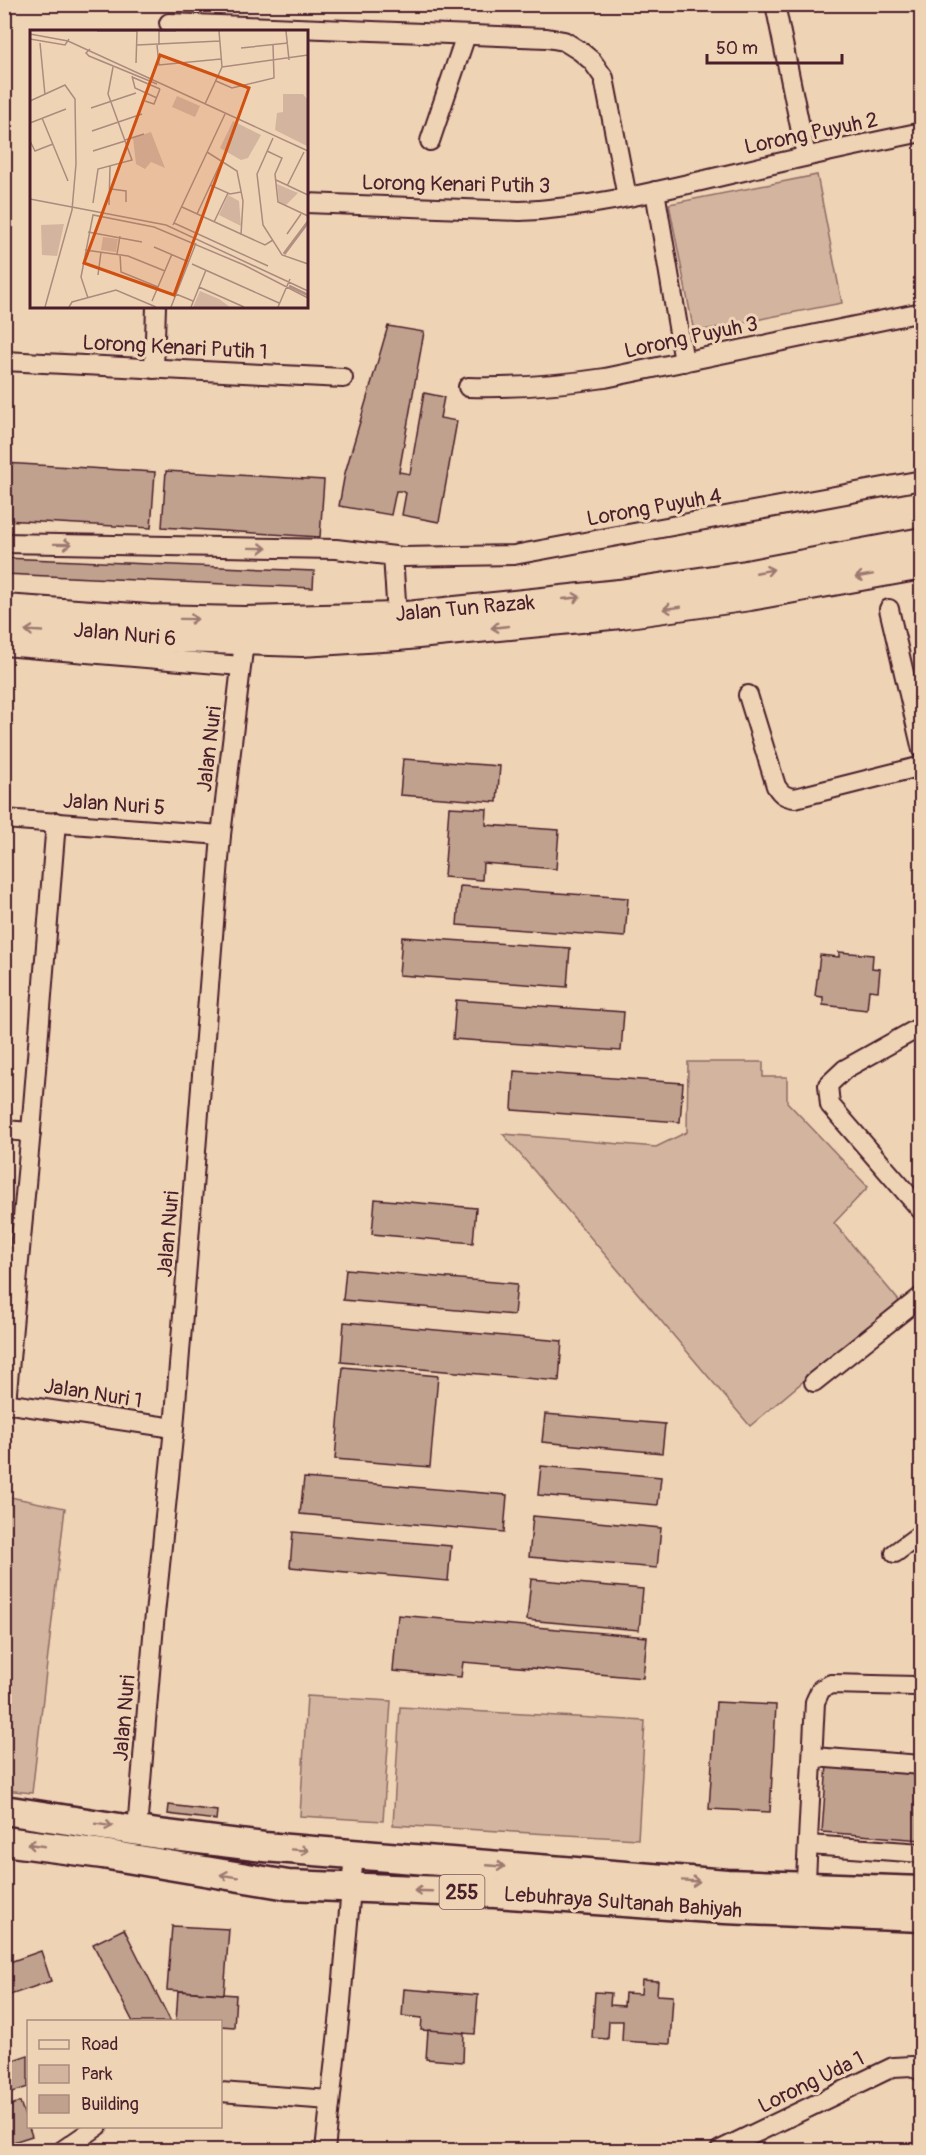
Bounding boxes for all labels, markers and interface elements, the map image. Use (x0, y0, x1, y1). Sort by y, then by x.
scale bar (707, 27, 842, 65)
inset map (30, 30, 308, 308)
text: 50 m (716, 37, 758, 60)
street label: Lorong Puyuh 2 (742, 106, 880, 161)
street label: Lorong Kenari Putih 3 (361, 169, 551, 200)
street label: Lorong Puyuh 3 (622, 310, 760, 365)
street label: Lorong Kenari Putih 1 (82, 329, 268, 366)
street label: Lorong Puyuh 4 (585, 482, 724, 533)
one-way arrow (52, 538, 72, 550)
one-way arrow (247, 542, 267, 554)
one-way arrow (754, 565, 774, 576)
one-way arrow (855, 571, 874, 582)
street label: Jalan Tun Razak (394, 589, 536, 628)
one-way arrow (561, 592, 581, 603)
one-way arrow (662, 603, 682, 614)
one-way arrow (178, 613, 198, 625)
street label: Jalan Nuri 6 (72, 617, 178, 652)
one-way arrow (491, 622, 511, 633)
one-way arrow (24, 626, 44, 637)
street label: Jalan Nuri (191, 704, 228, 794)
street label: Jalan Nuri 5 (62, 787, 166, 822)
street label: Jalan Nuri (151, 1190, 186, 1278)
street label: Jalan Nuri 1 (42, 1372, 144, 1415)
street label: Jalan Nuri (107, 1674, 142, 1762)
one-way arrow (94, 1819, 113, 1830)
one-way arrow (27, 1839, 47, 1850)
one-way arrow (289, 1844, 309, 1855)
one-way arrow (486, 1861, 506, 1872)
one-way arrow (219, 1871, 239, 1882)
road number: 255 (440, 1875, 484, 1909)
one-way arrow (680, 1876, 700, 1887)
street label: Lebuhraya Sultanah Bahiyah (503, 1881, 743, 1924)
one-way arrow (413, 1885, 433, 1896)
legend (27, 2020, 222, 2128)
text: Road (81, 2033, 118, 2056)
street label: Lorong Uda 1 (754, 2045, 869, 2120)
text: Park (81, 2063, 113, 2086)
text: Building (81, 2093, 139, 2116)

